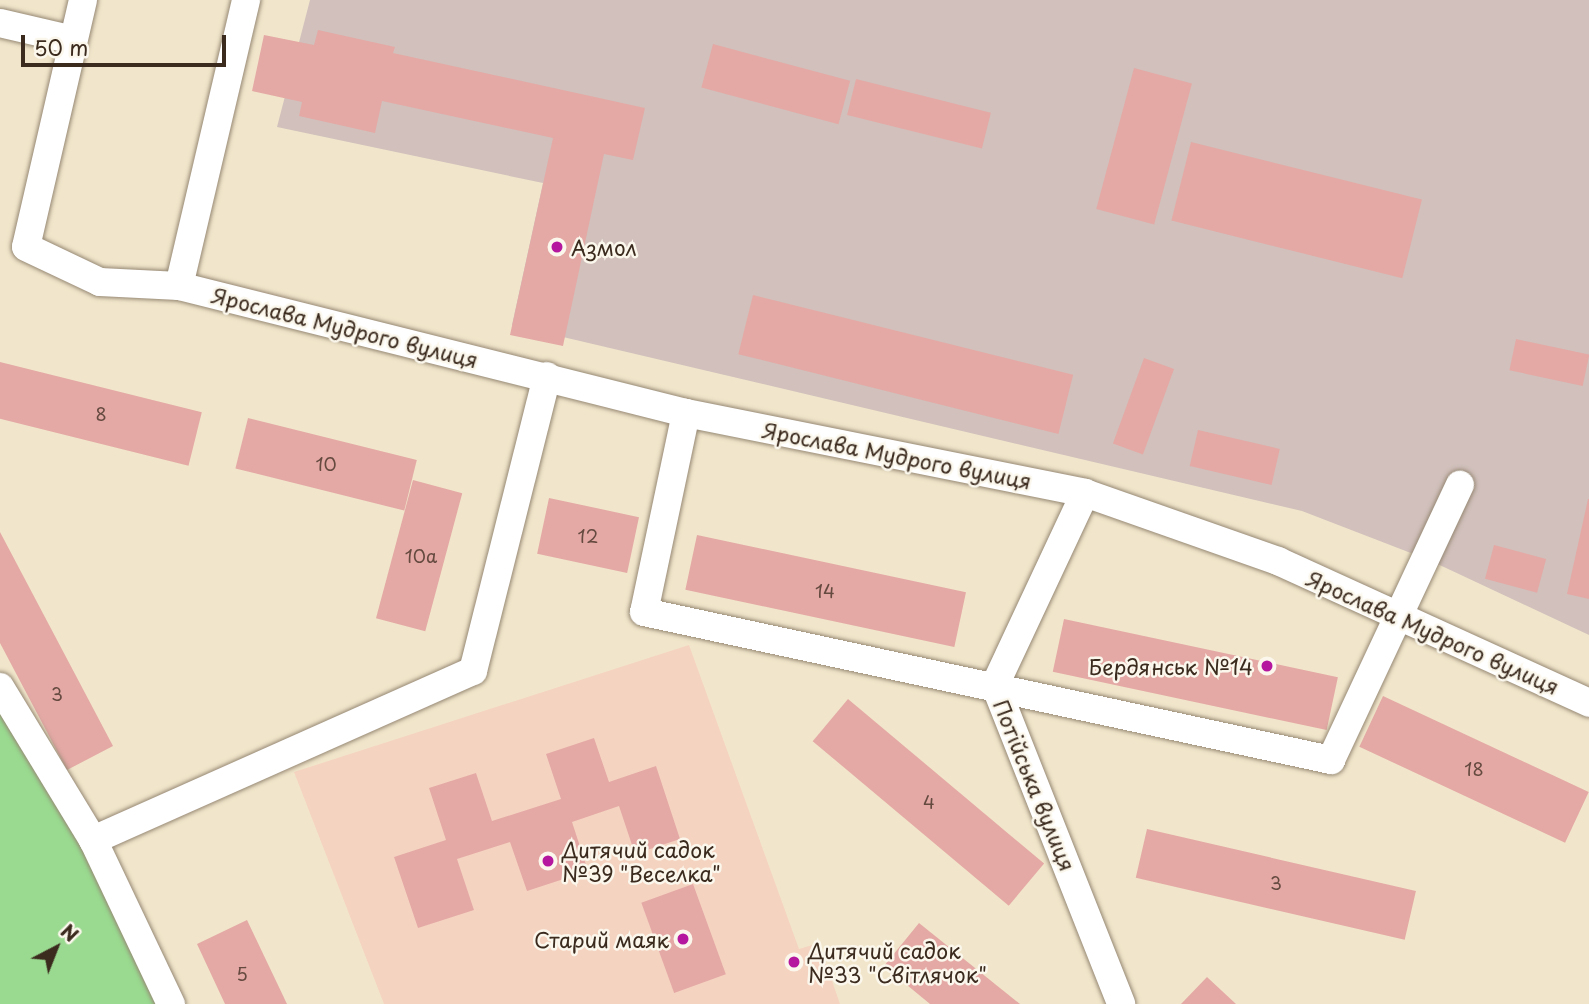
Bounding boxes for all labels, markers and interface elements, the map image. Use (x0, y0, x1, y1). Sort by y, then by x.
scale bar (24, 21, 229, 65)
text: 50 m (34, 31, 88, 63)
place label: Азмол (571, 234, 637, 260)
marker: Азмол (549, 239, 565, 255)
street label: Ярослава Мудрого вулиця (209, 282, 481, 372)
house number: 8 (95, 403, 107, 425)
street label: Ярослава Мудрого вулиця (760, 416, 1034, 494)
house number: 10 (315, 453, 337, 475)
house number: 12 (578, 525, 598, 547)
house number: 10а (405, 545, 437, 567)
street label: Ярослава Мудрого вулиця (1303, 565, 1563, 699)
house number: 14 (815, 580, 835, 602)
place label: Бердянськ №14 (1088, 653, 1253, 679)
marker: Бердянськ №14 (1259, 658, 1275, 674)
house number: 3 (51, 683, 63, 705)
street label: Потійська вулиця (989, 695, 1081, 875)
house number: 18 (1464, 758, 1484, 780)
house number: 4 (923, 791, 935, 813)
place label: Дитячий садок №39 "Веселка" (562, 836, 722, 886)
marker: Дитячий садок №39 "Веселка" (540, 853, 556, 869)
house number: 3 (1270, 872, 1282, 894)
north arrow (21, 913, 91, 983)
text: N (55, 917, 85, 948)
place label: Старий маяк (533, 926, 669, 952)
marker: Старий маяк (675, 931, 691, 947)
place label: Дитячий садок №33 "Світлячок" (808, 937, 987, 987)
marker: Дитячий садок №33 "Світлячок" (786, 954, 802, 970)
house number: 5 (236, 963, 248, 985)

